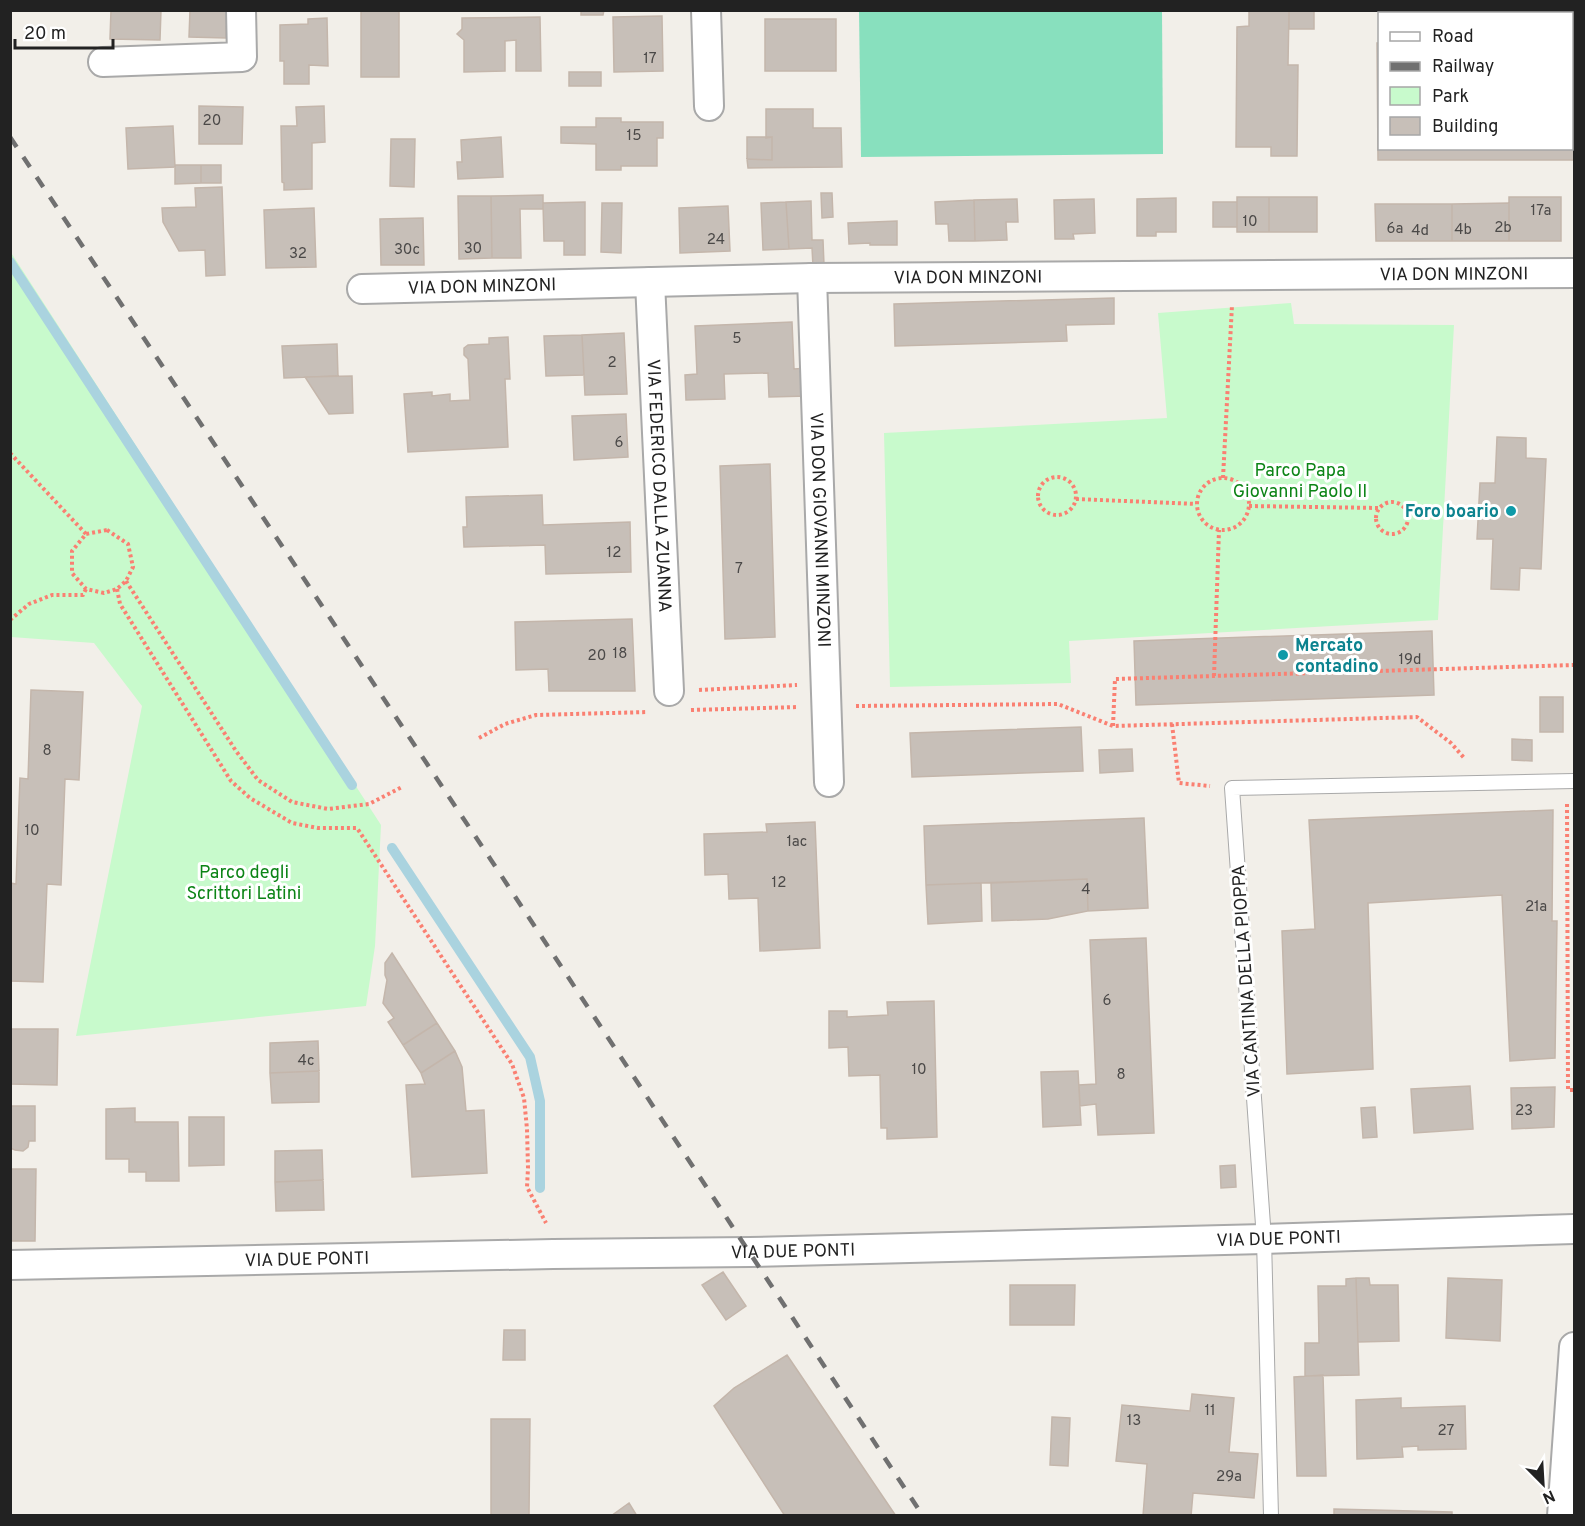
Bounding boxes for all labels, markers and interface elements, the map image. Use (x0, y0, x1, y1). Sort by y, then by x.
scale bar (15, 12, 112, 50)
legend (1378, 12, 1573, 150)
text: 20 m (24, 23, 66, 46)
text: Road (1432, 26, 1474, 49)
house number: 17 (643, 50, 657, 69)
text: Railway (1432, 56, 1494, 79)
text: Park (1432, 86, 1469, 109)
house number: 20 (203, 112, 221, 131)
text: Building (1432, 116, 1498, 139)
house number: 15 (627, 127, 641, 146)
house number: 17a (1531, 202, 1551, 221)
house number: 10 (1242, 213, 1258, 232)
house number: 2b (1494, 219, 1512, 238)
house number: 6a (1387, 220, 1403, 239)
house number: 4b (1454, 221, 1472, 240)
house number: 4d (1411, 222, 1429, 241)
house number: 24 (707, 231, 725, 250)
house number: 30 (464, 240, 482, 259)
house number: 30c (394, 241, 420, 260)
house number: 32 (289, 245, 307, 264)
street label: VIA DON MINZONI (1379, 263, 1528, 287)
street label: VIA DON MINZONI (893, 266, 1042, 290)
street label: VIA DON MINZONI (407, 274, 557, 301)
house number: 5 (732, 330, 742, 349)
house number: 2 (607, 354, 617, 373)
street label: VIA FEDERICO DALLA ZUANNA (641, 359, 675, 613)
street label: VIA DON GIOVANNI MINZONI (804, 412, 834, 648)
house number: 6 (615, 434, 624, 453)
park label: Parco Papa Giovanni Paolo II (1233, 460, 1367, 504)
place label: Foro boario (1405, 501, 1499, 524)
marker: Foro boario (1504, 504, 1518, 518)
house number: 12 (607, 544, 621, 563)
house number: 7 (735, 560, 743, 579)
place label: Mercato contadino (1295, 635, 1379, 679)
house number: 18 (613, 645, 627, 664)
house number: 20 (588, 647, 606, 666)
marker: Mercato contadino (1276, 648, 1290, 662)
house number: 19d (1399, 651, 1421, 670)
house number: 8 (42, 742, 52, 761)
house number: 10 (24, 822, 40, 841)
house number: 1ac (787, 833, 807, 852)
park label: Parco degli Scrittori Latini (187, 862, 301, 906)
street label: VIA CANTINA DELLA PIOPPA (1228, 864, 1267, 1098)
house number: 12 (772, 874, 786, 893)
house number: 4 (1081, 881, 1091, 900)
house number: 21a (1525, 898, 1547, 917)
house number: 6 (1103, 992, 1112, 1011)
house number: 4c (298, 1052, 314, 1071)
house number: 10 (911, 1061, 927, 1080)
house number: 8 (1116, 1066, 1126, 1085)
house number: 23 (1515, 1102, 1533, 1121)
street label: VIA DUE PONTI (1216, 1227, 1341, 1253)
street label: VIA DUE PONTI (730, 1239, 855, 1265)
street label: VIA DUE PONTI (244, 1248, 369, 1273)
house number: 11 (1204, 1402, 1216, 1421)
house number: 13 (1127, 1412, 1141, 1431)
house number: 27 (1438, 1422, 1455, 1441)
north arrow (1513, 1454, 1573, 1514)
house number: 29a (1216, 1468, 1242, 1487)
text: N (1539, 1484, 1558, 1507)

